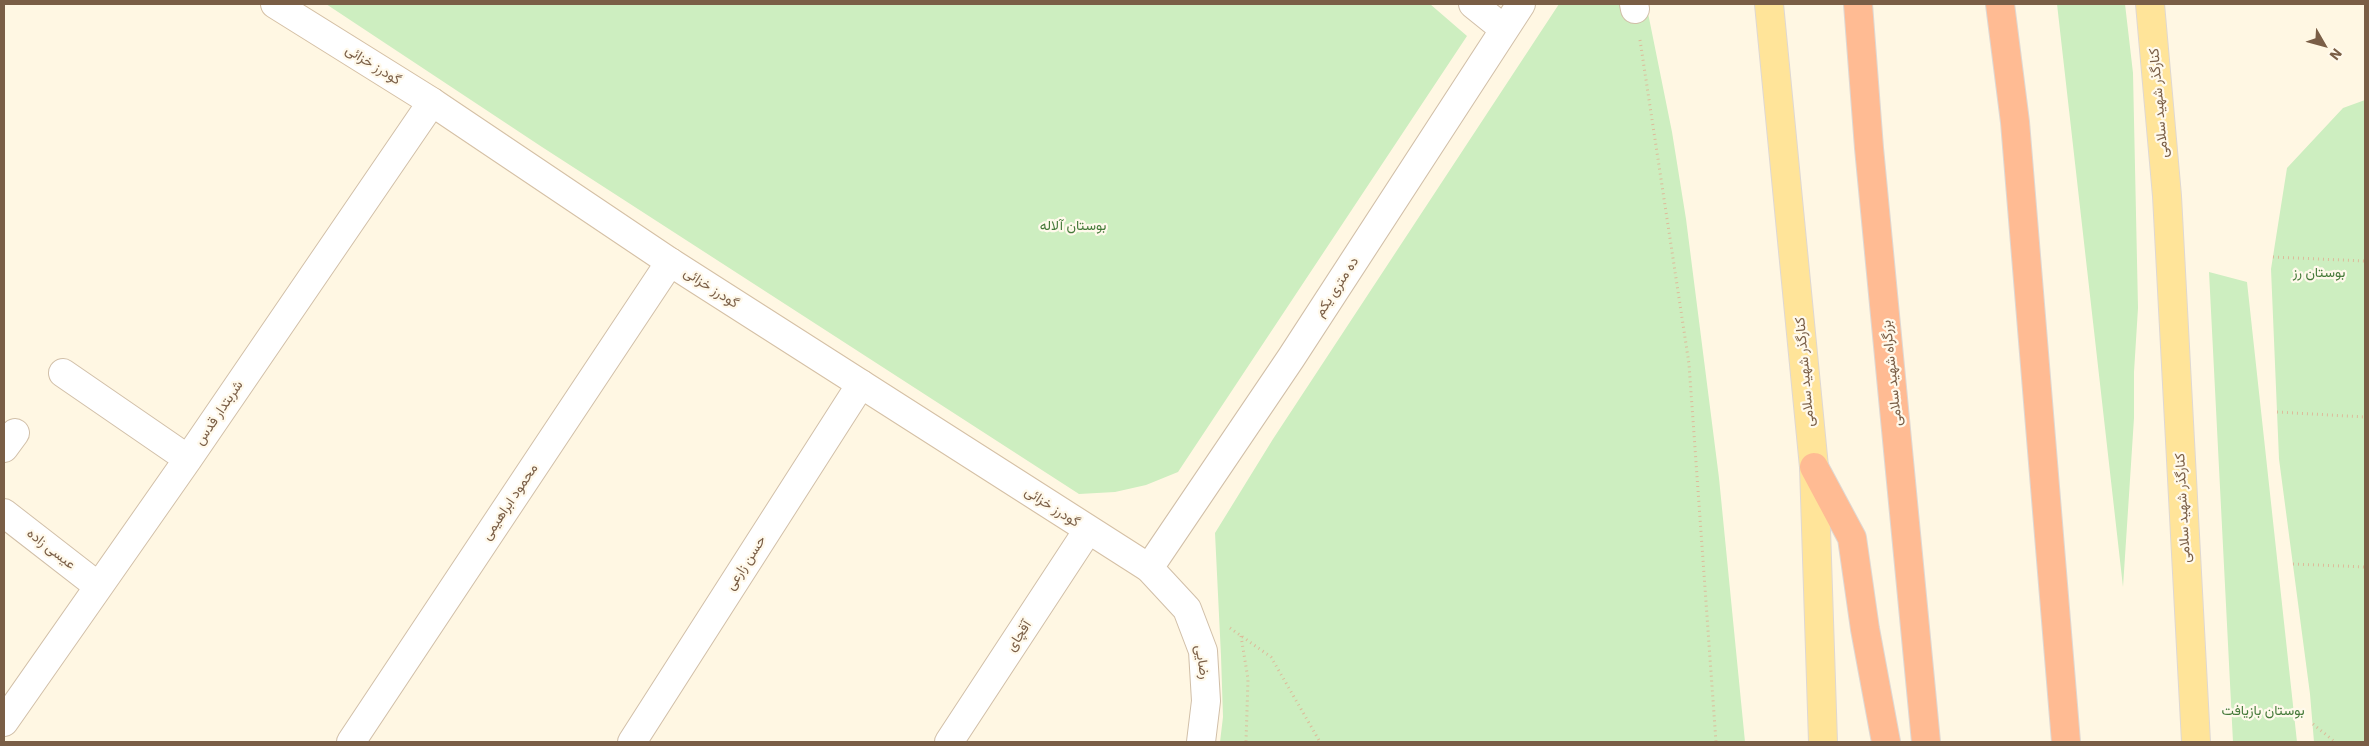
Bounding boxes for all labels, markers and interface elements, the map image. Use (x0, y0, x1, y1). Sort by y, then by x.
north arrow (2299, 20, 2349, 70)
street label: گودرز خزائی (342, 41, 404, 89)
text: N (2326, 45, 2346, 64)
street label: کنارگذر شهید سلامی (2146, 47, 2172, 159)
park label: بوستان آلاله (1040, 218, 1106, 234)
street label: ده متری یکم (1311, 254, 1363, 320)
street label: گودرز خزائی (680, 264, 742, 312)
park label: بوستان رز (2293, 265, 2345, 281)
street label: کنارگذر شهید سلامی (1792, 316, 1818, 428)
street label: بزرگراه شهید سلامی (1878, 319, 1906, 427)
street label: شربتدار قدس (191, 377, 247, 449)
street label: کنارگذر شهید سلامی (2172, 453, 2194, 563)
street label: محمود ابراهیمی (478, 461, 542, 543)
street label: گودرز خزائی (1021, 483, 1083, 531)
street label: عيسی زاده (23, 525, 79, 573)
street label: حسن زارعی (722, 533, 770, 593)
street label: آقچای (1003, 617, 1035, 655)
street label: رضایی (1191, 644, 1213, 680)
park label: بوستان بازیافت (2221, 703, 2305, 719)

